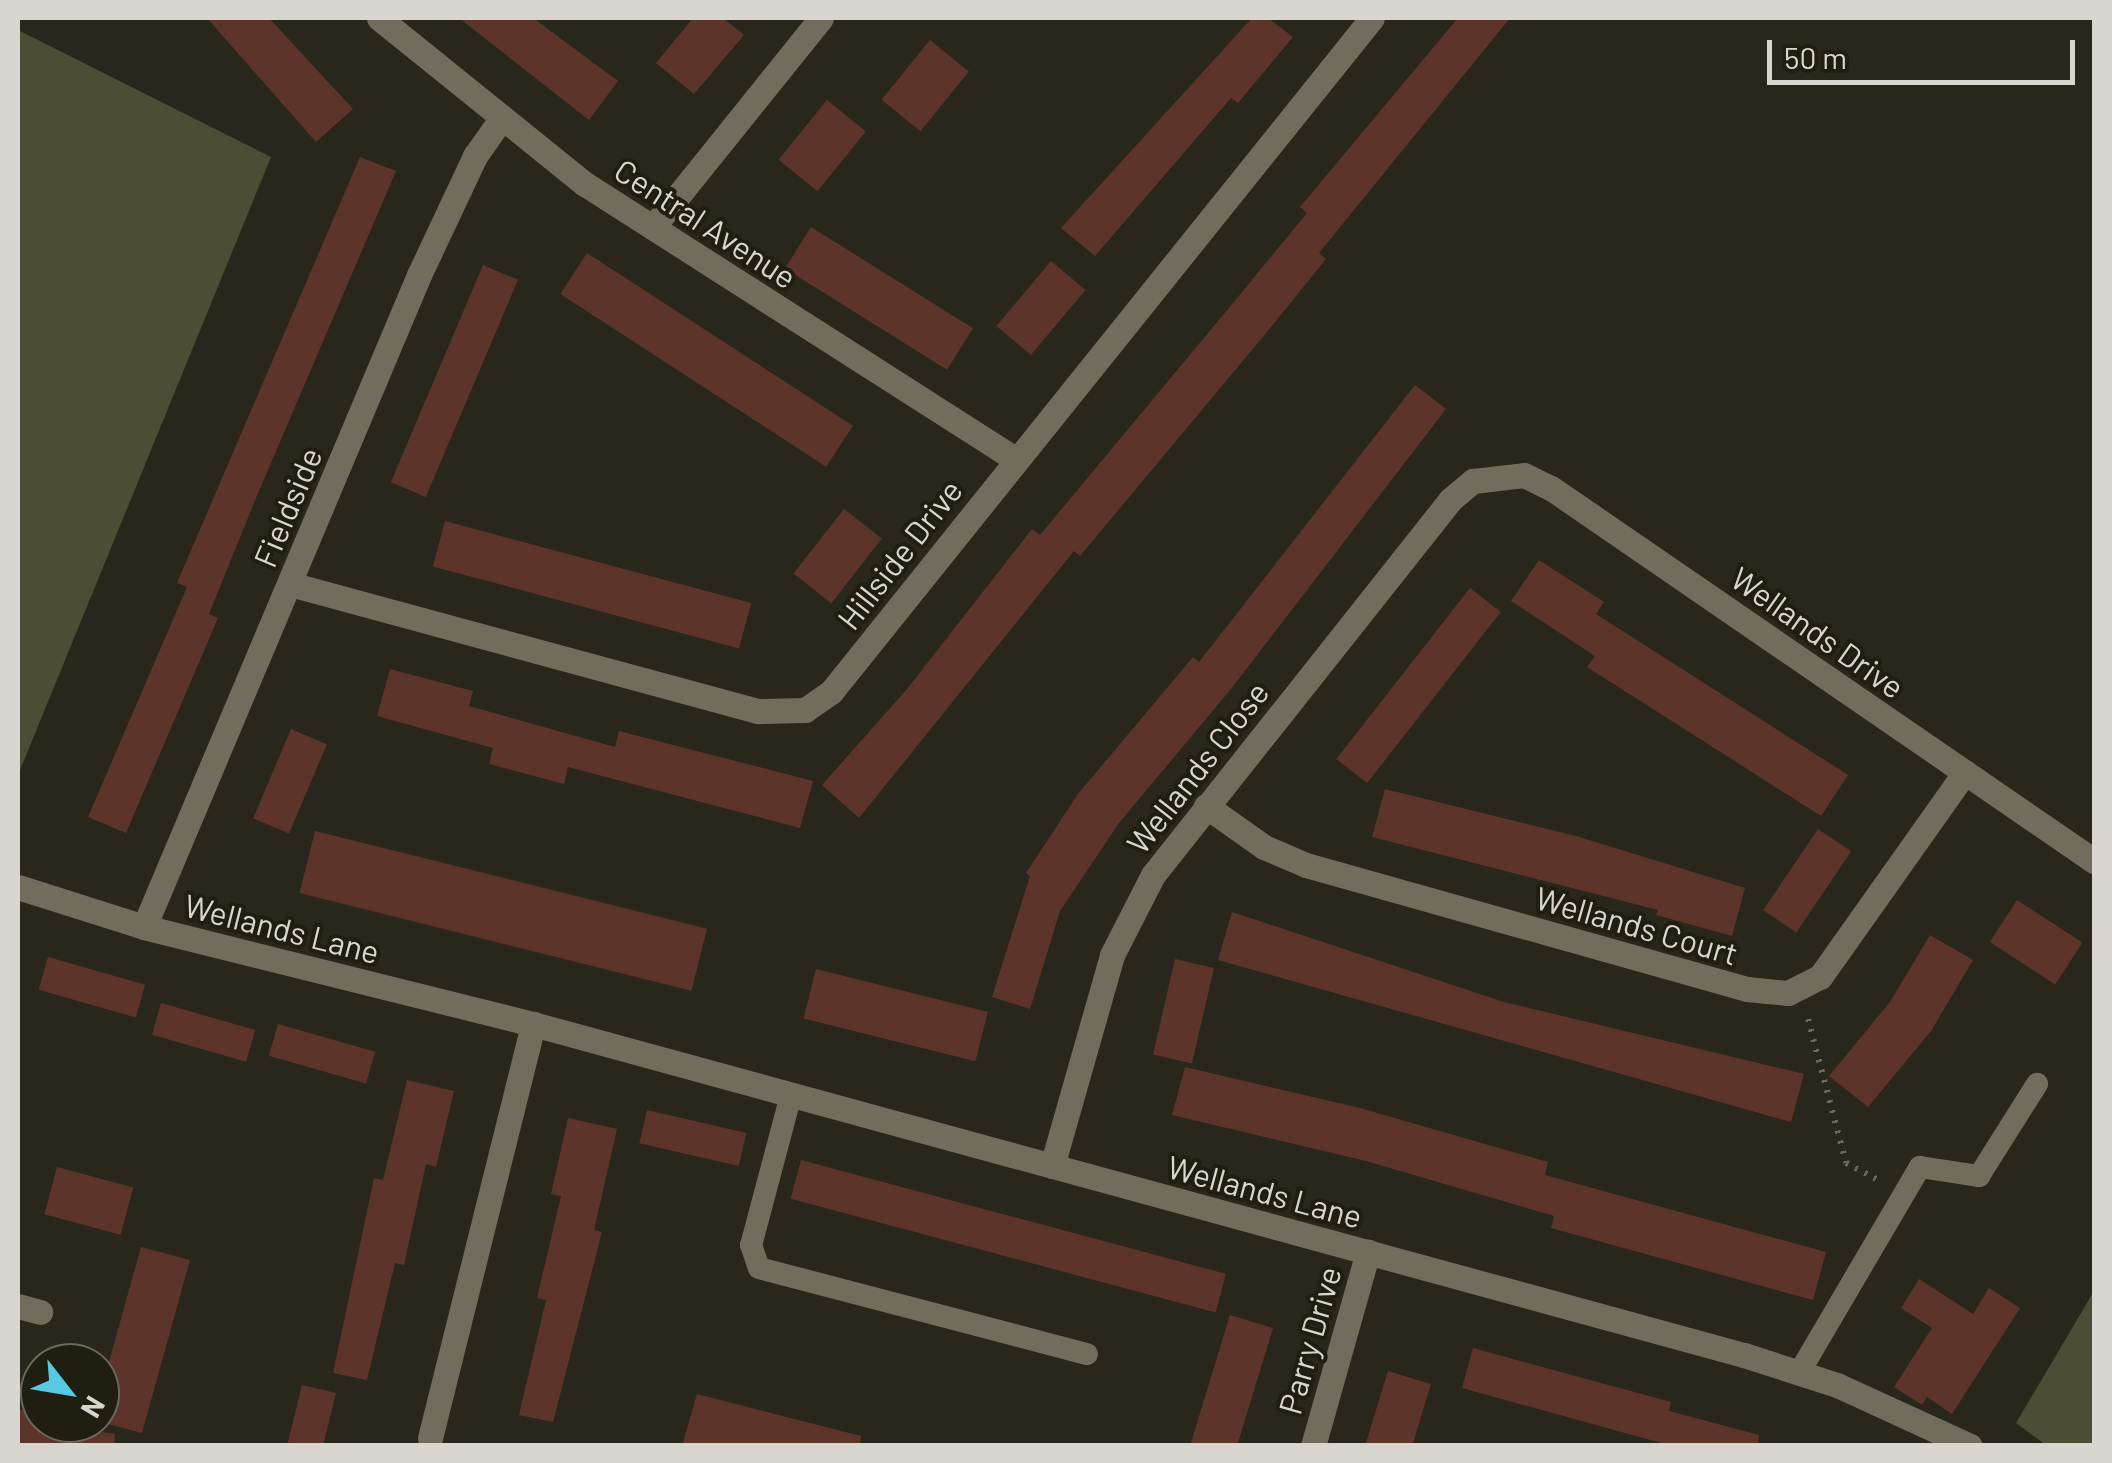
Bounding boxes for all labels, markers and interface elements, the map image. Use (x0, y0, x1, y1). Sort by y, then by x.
scale bar (1772, 20, 2080, 82)
text: 50 m (1784, 39, 1847, 75)
street label: Central Avenue (608, 150, 804, 296)
street label: Fieldside (245, 441, 329, 573)
street label: Hillside Drive (829, 471, 969, 637)
street label: Wellands Drive (1724, 558, 1912, 706)
street label: Wellands Close (1118, 673, 1276, 861)
street label: Wellands Court (1531, 878, 1743, 972)
street label: Wellands Lane (181, 885, 383, 971)
street label: Wellands Lane (1164, 1147, 1366, 1235)
street label: Parry Drive (1270, 1262, 1348, 1418)
north arrow (20, 1343, 120, 1443)
text: N (75, 1391, 113, 1424)

